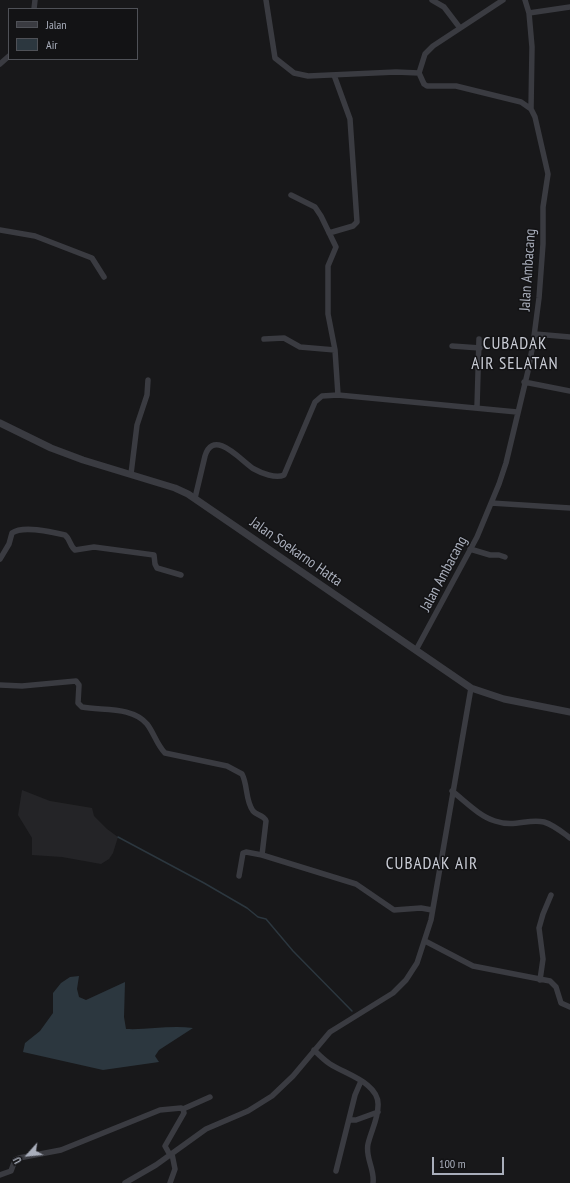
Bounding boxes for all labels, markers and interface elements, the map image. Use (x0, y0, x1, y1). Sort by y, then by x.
legend (8, 8, 138, 60)
text: Jalan (46, 17, 67, 32)
text: Air (46, 37, 58, 52)
street label: Jalan Ambacang (516, 228, 540, 312)
district label: CUBADAK AIR SELATAN (471, 334, 559, 374)
street label: Jalan Soekarno Hatta (246, 514, 346, 590)
street label: Jalan Ambacang (417, 533, 471, 615)
district label: CUBADAK AIR (386, 854, 478, 874)
north arrow (8, 1135, 48, 1175)
scale bar (434, 1149, 506, 1175)
text: U (10, 1155, 25, 1166)
text: 100 m (439, 1156, 466, 1171)

